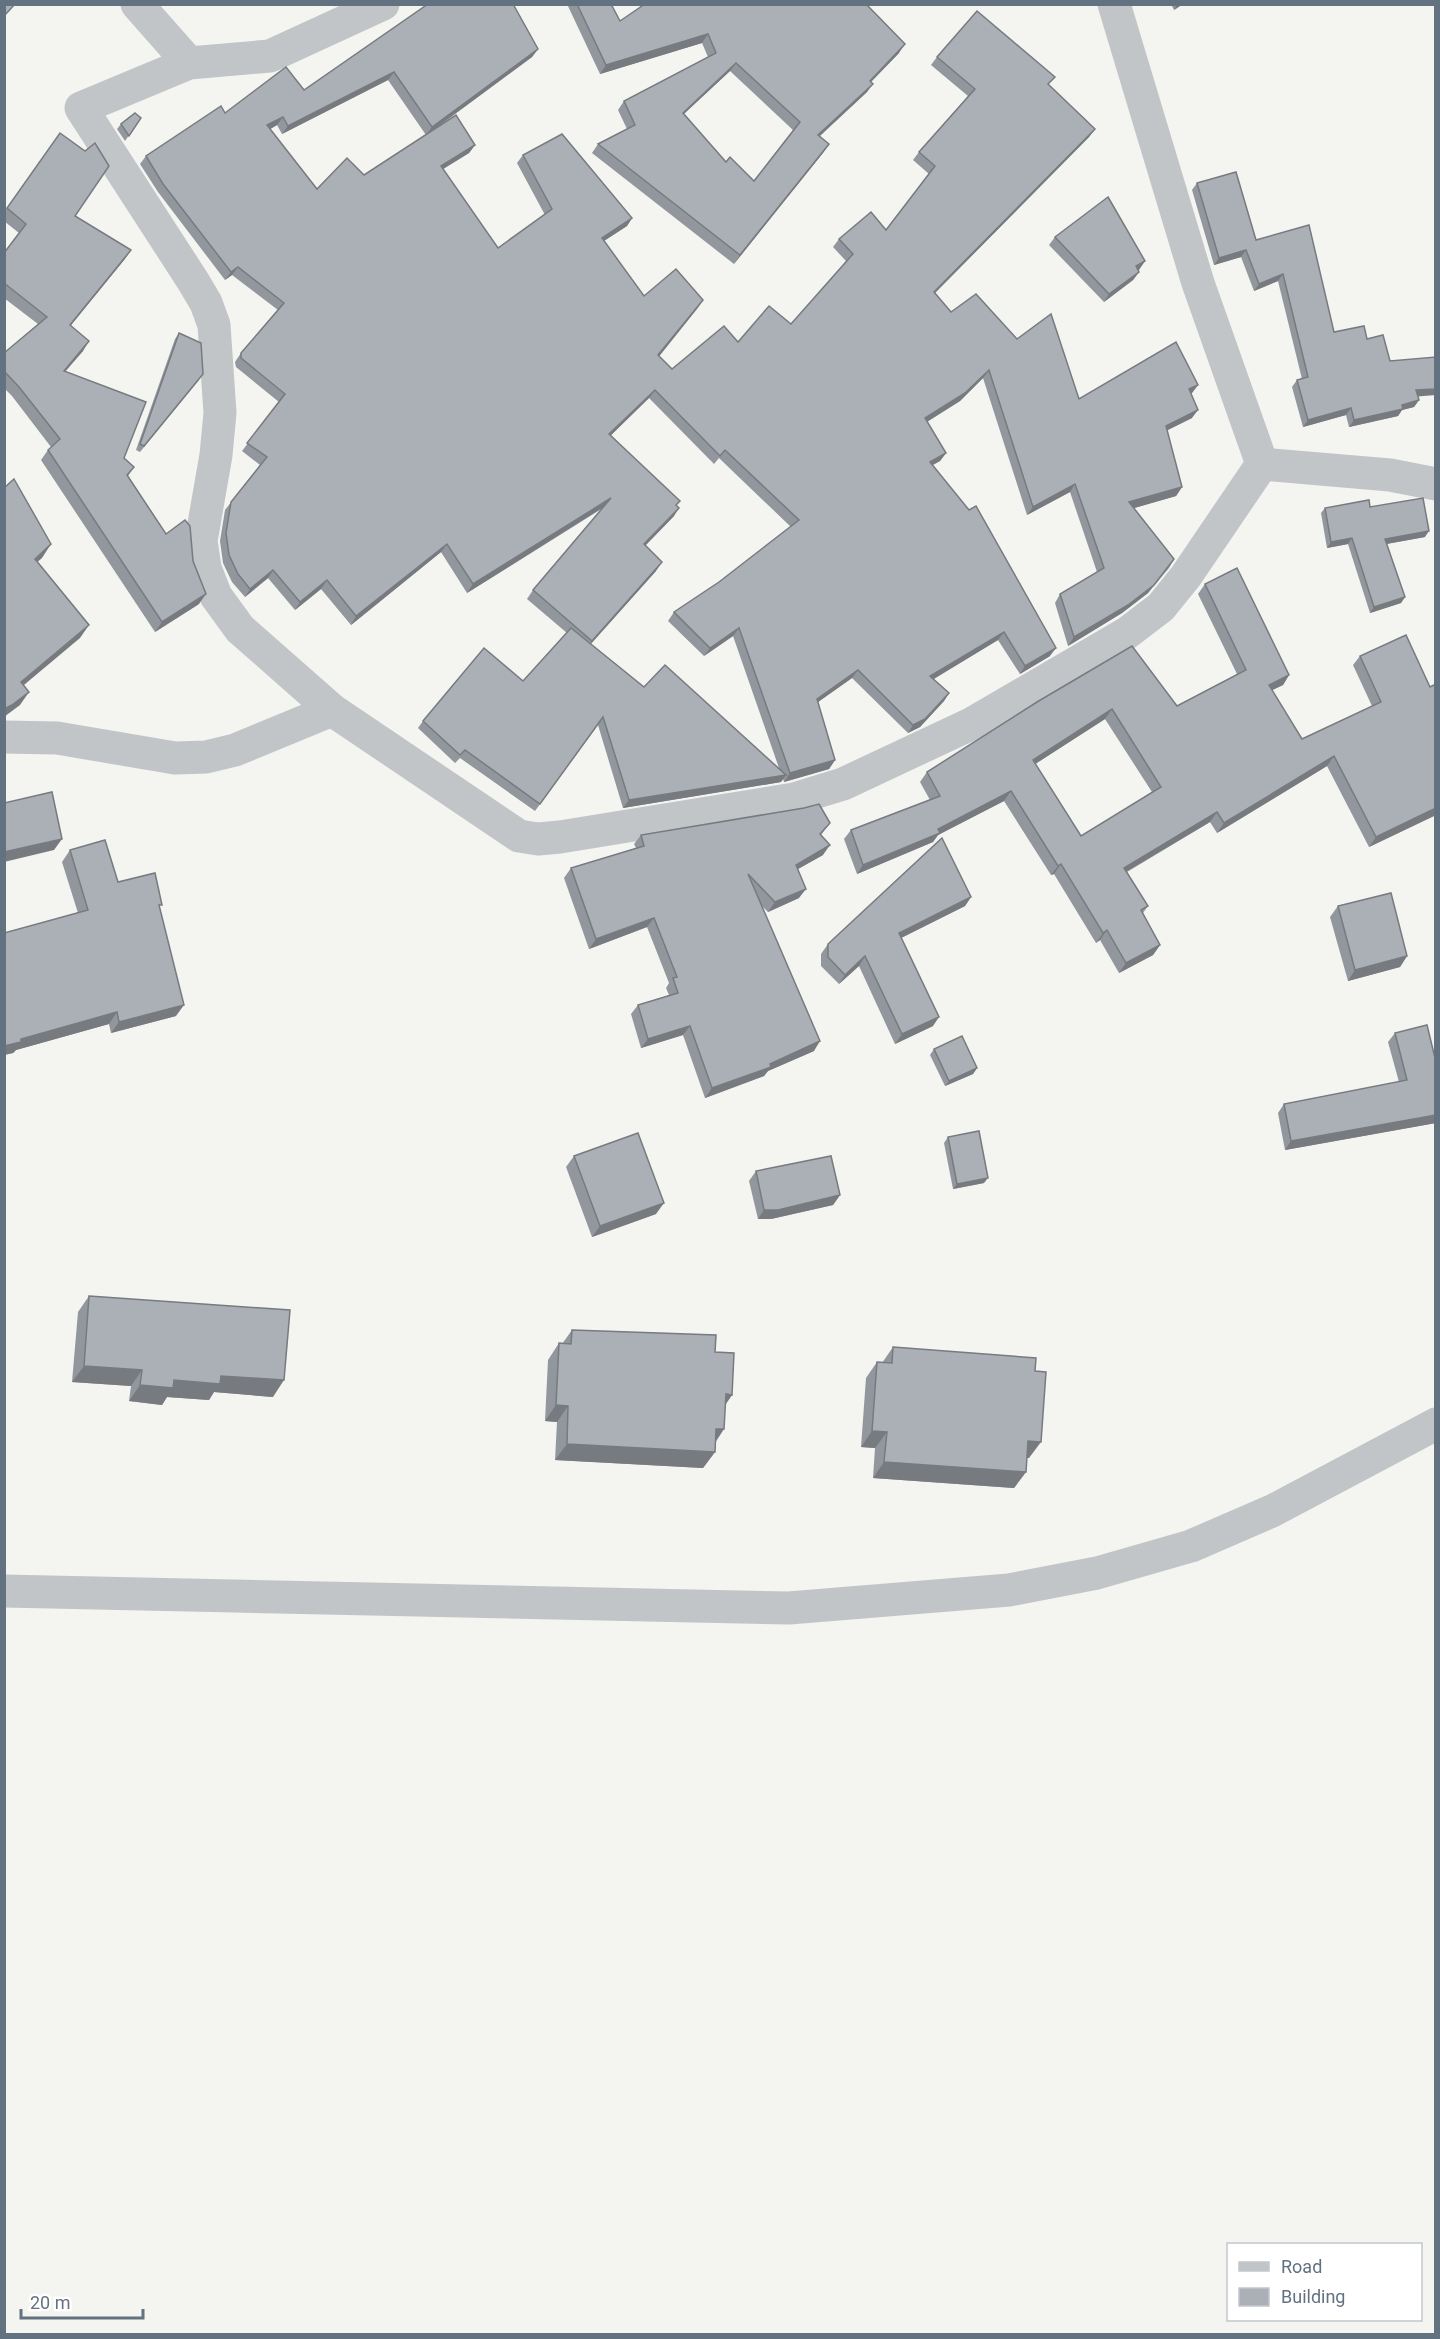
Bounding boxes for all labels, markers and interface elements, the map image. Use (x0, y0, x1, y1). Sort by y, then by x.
legend (1227, 2243, 1422, 2321)
text: Road (1281, 2256, 1322, 2277)
scale bar (21, 2282, 142, 2320)
text: Building (1281, 2286, 1345, 2307)
text: 20 m (30, 2292, 70, 2313)

